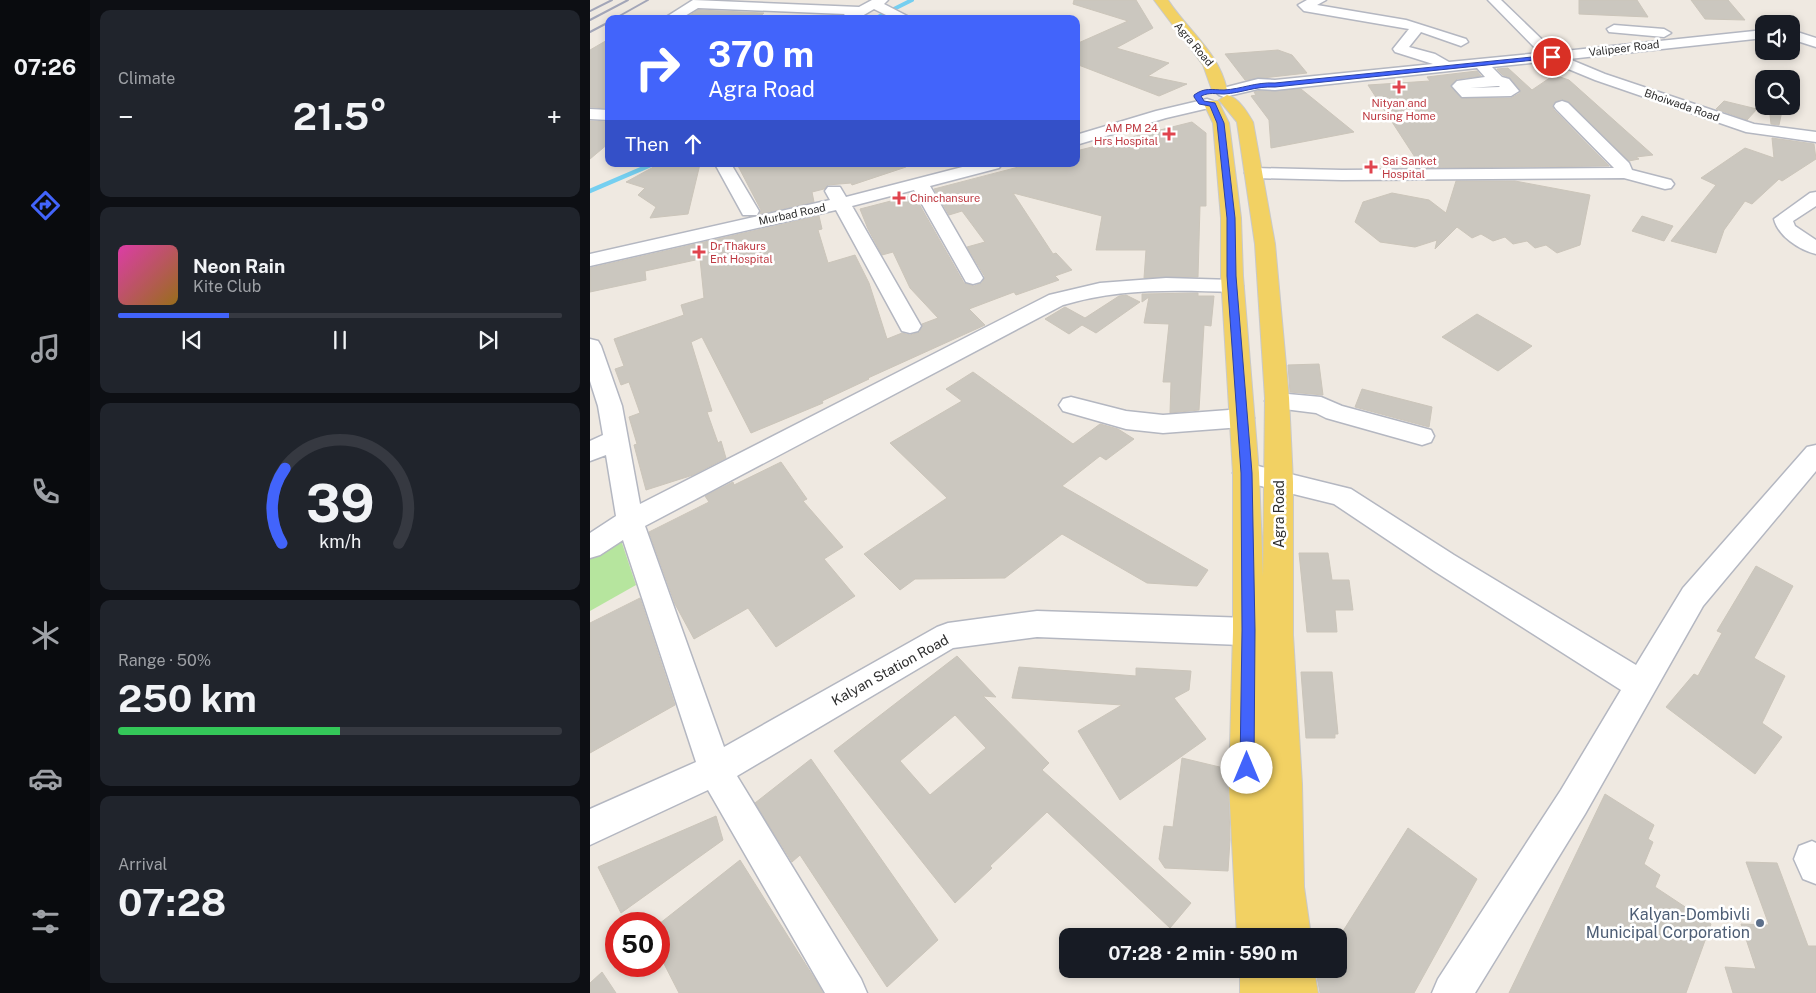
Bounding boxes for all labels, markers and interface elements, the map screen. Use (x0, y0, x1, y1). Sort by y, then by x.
map controls (1755, 15, 1800, 115)
button: sound (1755, 15, 1800, 60)
street label: Agra Road (1172, 20, 1216, 68)
text: 370 m (708, 34, 814, 75)
icon: right (625, 35, 690, 100)
pin (1531, 36, 1573, 78)
street label: Valipeer Road (1588, 38, 1660, 58)
icon: arrive (1538, 43, 1566, 71)
text: 07:26 (14, 54, 76, 80)
text: Climate (118, 69, 175, 88)
button: search (1755, 70, 1800, 115)
text: Agra Road (708, 76, 815, 102)
marker: Nityan and Nursing Home (1392, 80, 1406, 94)
street label: Bhoiwada Road (1643, 87, 1721, 123)
text: 21.5° (293, 94, 387, 139)
place label: Nityan and Nursing Home (1362, 97, 1436, 122)
text: − (118, 100, 134, 133)
text: + (546, 100, 562, 133)
place label: AM PM 24 Hrs Hospital (1094, 122, 1158, 147)
marker: AM PM 24 Hrs Hospital (1162, 127, 1176, 141)
icon: ahead (679, 130, 707, 158)
text: Then (625, 133, 669, 155)
place label: Sai Sanket Hospital (1382, 155, 1437, 180)
marker: Sai Sanket Hospital (1364, 160, 1378, 174)
icon: directions (28, 188, 63, 223)
marker: Chinchansure (892, 191, 906, 205)
place label: Chinchansure (910, 192, 980, 204)
street label: Murbad Road (757, 201, 827, 227)
place label: Dr Thakurs Ent Hospital (710, 240, 773, 265)
marker: Dr Thakurs Ent Hospital (692, 245, 706, 259)
text: Neon Rain (193, 255, 285, 277)
text: Kite Club (193, 277, 261, 296)
icon: previous (178, 326, 206, 354)
icon: pause (326, 326, 354, 354)
icon: next (474, 326, 502, 354)
icon: music (28, 331, 63, 366)
text: 39 (306, 473, 374, 534)
icon: phone (28, 474, 63, 509)
street label: Agra Road (1271, 480, 1287, 548)
text: km/h (319, 531, 361, 552)
icon: climate (28, 618, 63, 653)
street label: Kalyan Station Road (829, 631, 951, 709)
text: Range · 50% (118, 651, 211, 670)
text: 250 km (118, 676, 257, 721)
position arrow (1220, 741, 1272, 793)
icon: car (28, 761, 63, 796)
text: Arrival (118, 855, 167, 874)
text: 07:28 (118, 880, 226, 925)
icon: filters (28, 904, 63, 939)
place label: Kalyan-Dombivli Municipal Corporation (1586, 905, 1750, 942)
speed limit sign: 50 (605, 912, 670, 977)
marker: Kalyan-Dombivli Municipal Corporation (1754, 917, 1766, 929)
text: 07:28 · 2 min · 590 m (1108, 942, 1298, 964)

